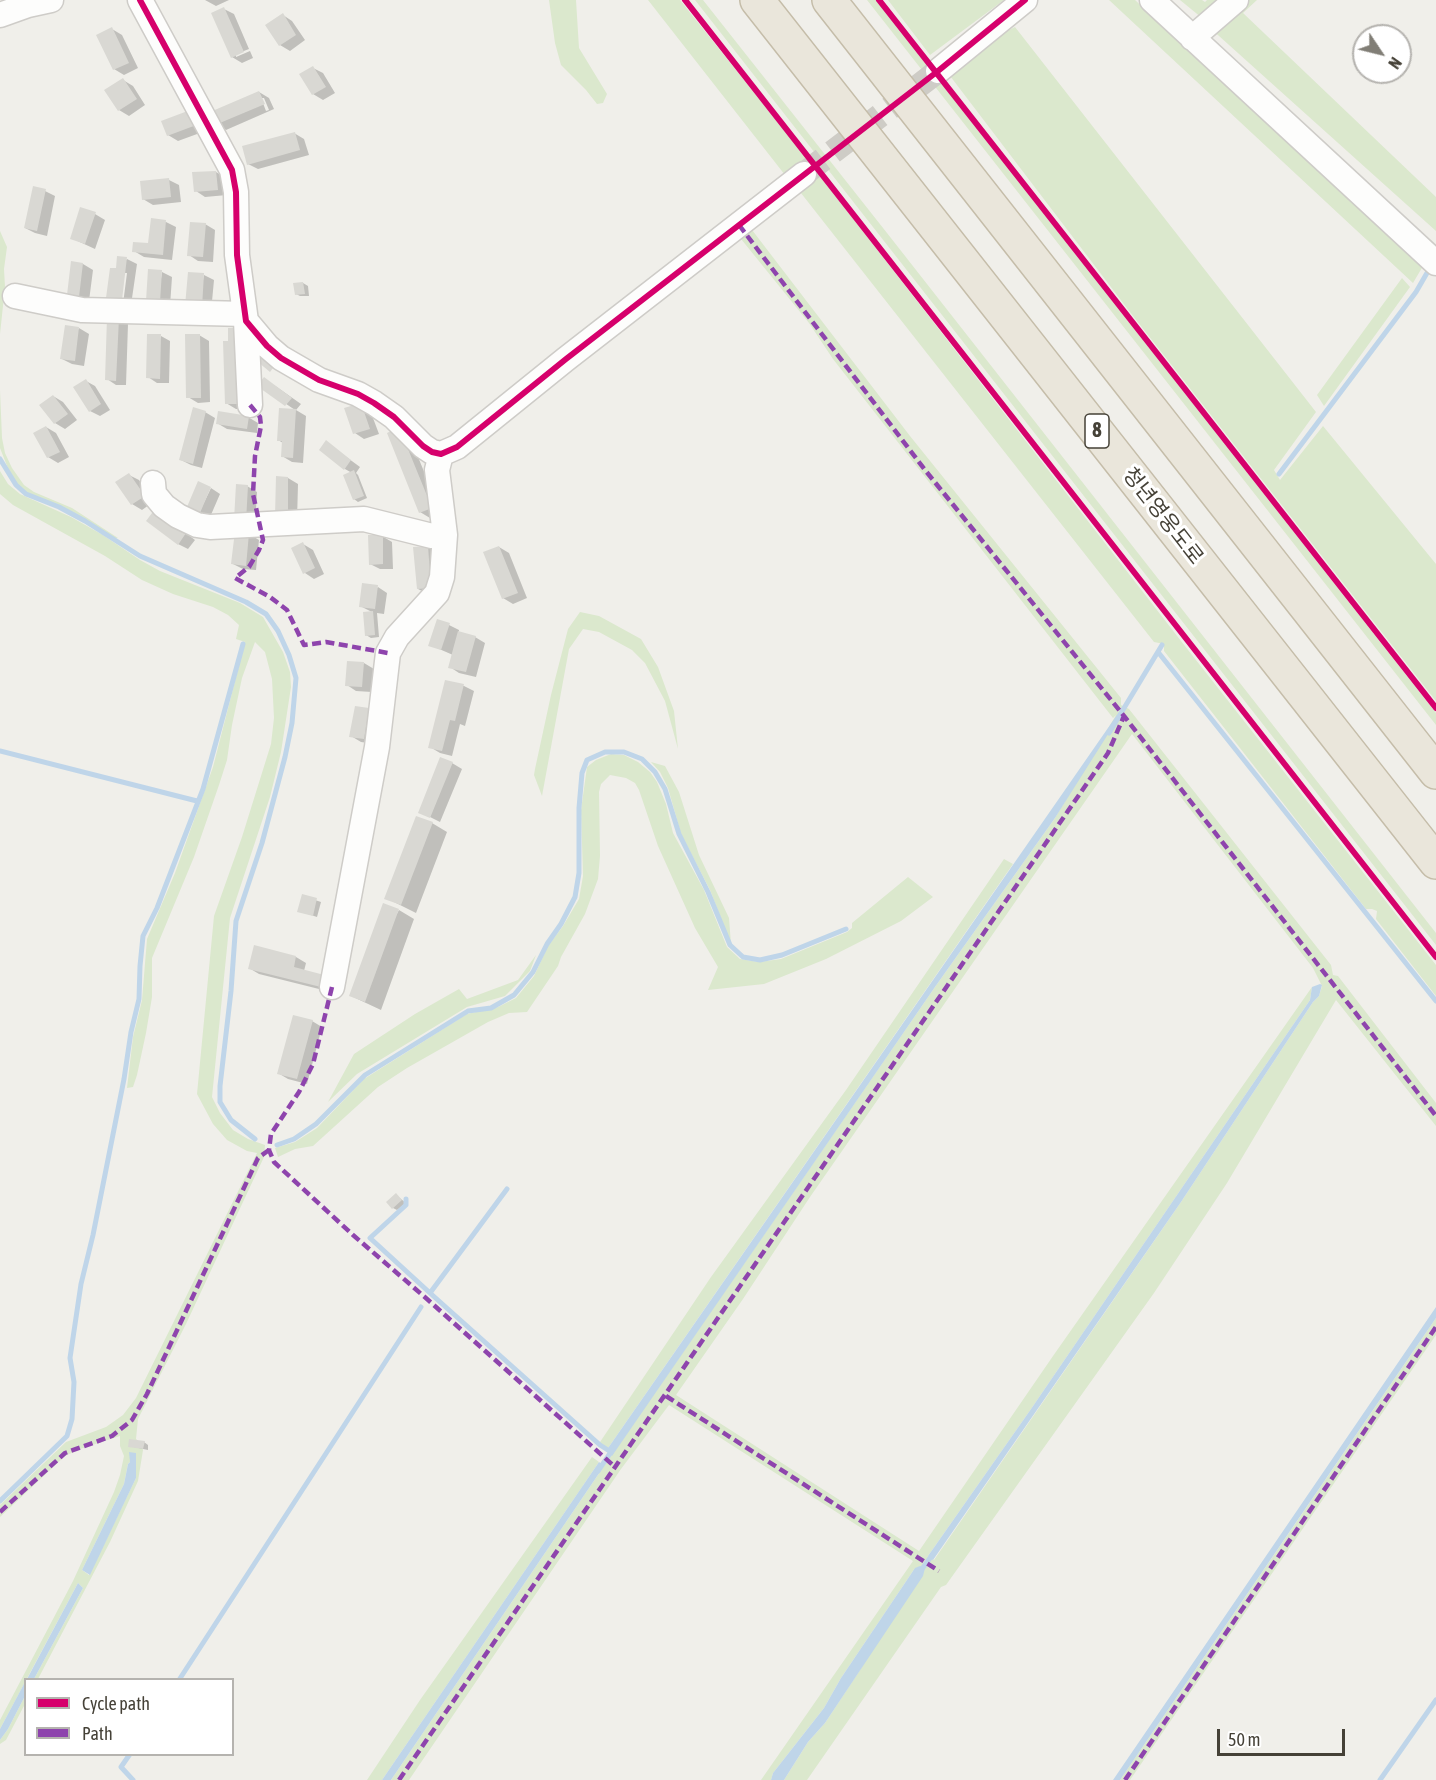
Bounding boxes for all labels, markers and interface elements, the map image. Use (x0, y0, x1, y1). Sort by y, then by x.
north arrow (1352, 24, 1412, 84)
text: N (1385, 54, 1405, 72)
road number: 8 (1085, 414, 1109, 448)
street label: 청년영웅도로 (1117, 463, 1209, 569)
legend (24, 1678, 234, 1756)
text: Cycle path (82, 1693, 150, 1714)
scale bar (1220, 1717, 1348, 1755)
text: Path (82, 1723, 113, 1744)
text: 50 m (1228, 1729, 1260, 1750)

